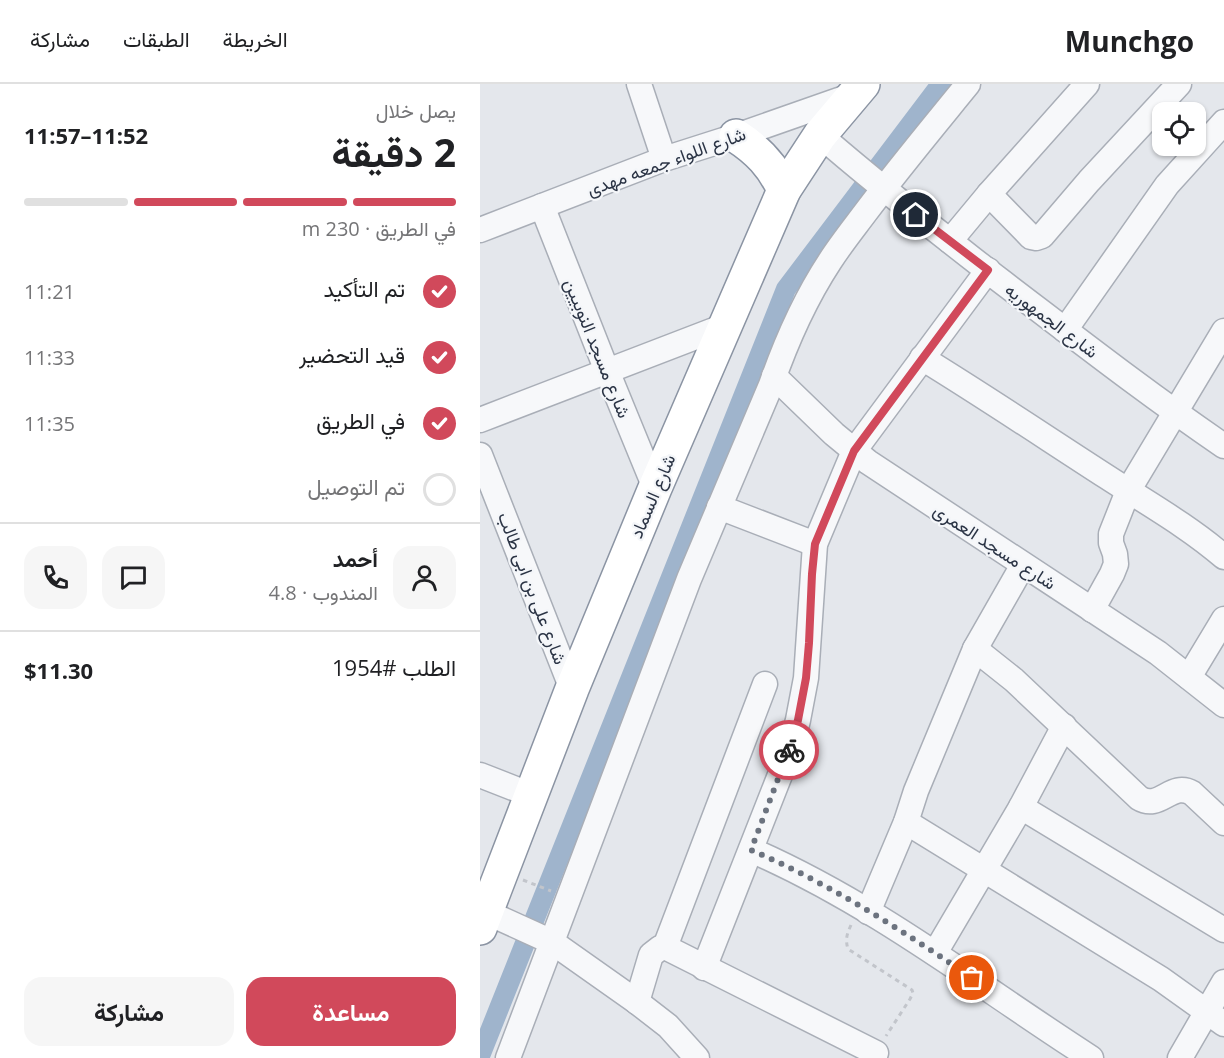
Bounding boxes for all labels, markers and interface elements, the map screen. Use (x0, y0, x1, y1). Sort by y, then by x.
text: Munchgo (1065, 22, 1194, 60)
text: مشاركة (30, 25, 90, 53)
text: الطبقات (123, 25, 190, 53)
text: الخريطة (223, 25, 288, 53)
text: يصل خلال (376, 97, 456, 124)
map controls (1152, 102, 1206, 156)
button: locate (1152, 102, 1206, 156)
text: 11:52–11:57 (24, 120, 148, 150)
street label: شارع اللواء جمعه مهدى (583, 121, 749, 202)
text: 2 دقيقة (332, 125, 456, 178)
pin (890, 189, 941, 240)
icon: home (899, 198, 932, 231)
text: في الطريق · 230 m (302, 215, 456, 242)
text: تم التأكيد (324, 273, 405, 303)
icon: check (423, 275, 456, 308)
street label: شارع مسجد النوبيين (558, 275, 637, 422)
street label: شارع الجمهوريه (1000, 277, 1104, 364)
text: 11:21 (24, 278, 75, 305)
text: قيد التحضير (299, 339, 405, 369)
icon: check (423, 341, 456, 374)
text: 11:33 (24, 344, 75, 371)
text: في الطريق (316, 405, 405, 435)
icon: check (423, 407, 456, 440)
text: 11:35 (24, 410, 75, 437)
street label: شارع السماد (624, 450, 681, 542)
text: تم التوصيل (308, 471, 405, 501)
street label: شارع مسجد العمرى (928, 497, 1061, 596)
street label: شارع على بن ابى طالب (492, 508, 573, 668)
text: أحمد (333, 543, 378, 573)
button: phone (24, 546, 87, 609)
button: chat (102, 546, 165, 609)
button: person (393, 546, 456, 609)
text: المندوب · 4.8 (269, 579, 378, 606)
text: الطلب #1954 (332, 652, 456, 682)
text: $11.30 (24, 655, 93, 685)
courier (759, 720, 819, 780)
icon: bike (773, 734, 806, 767)
pin (946, 952, 997, 1003)
icon: bag (955, 961, 988, 994)
button: مشاركة (24, 977, 234, 1046)
button: مساعدة (246, 977, 456, 1046)

